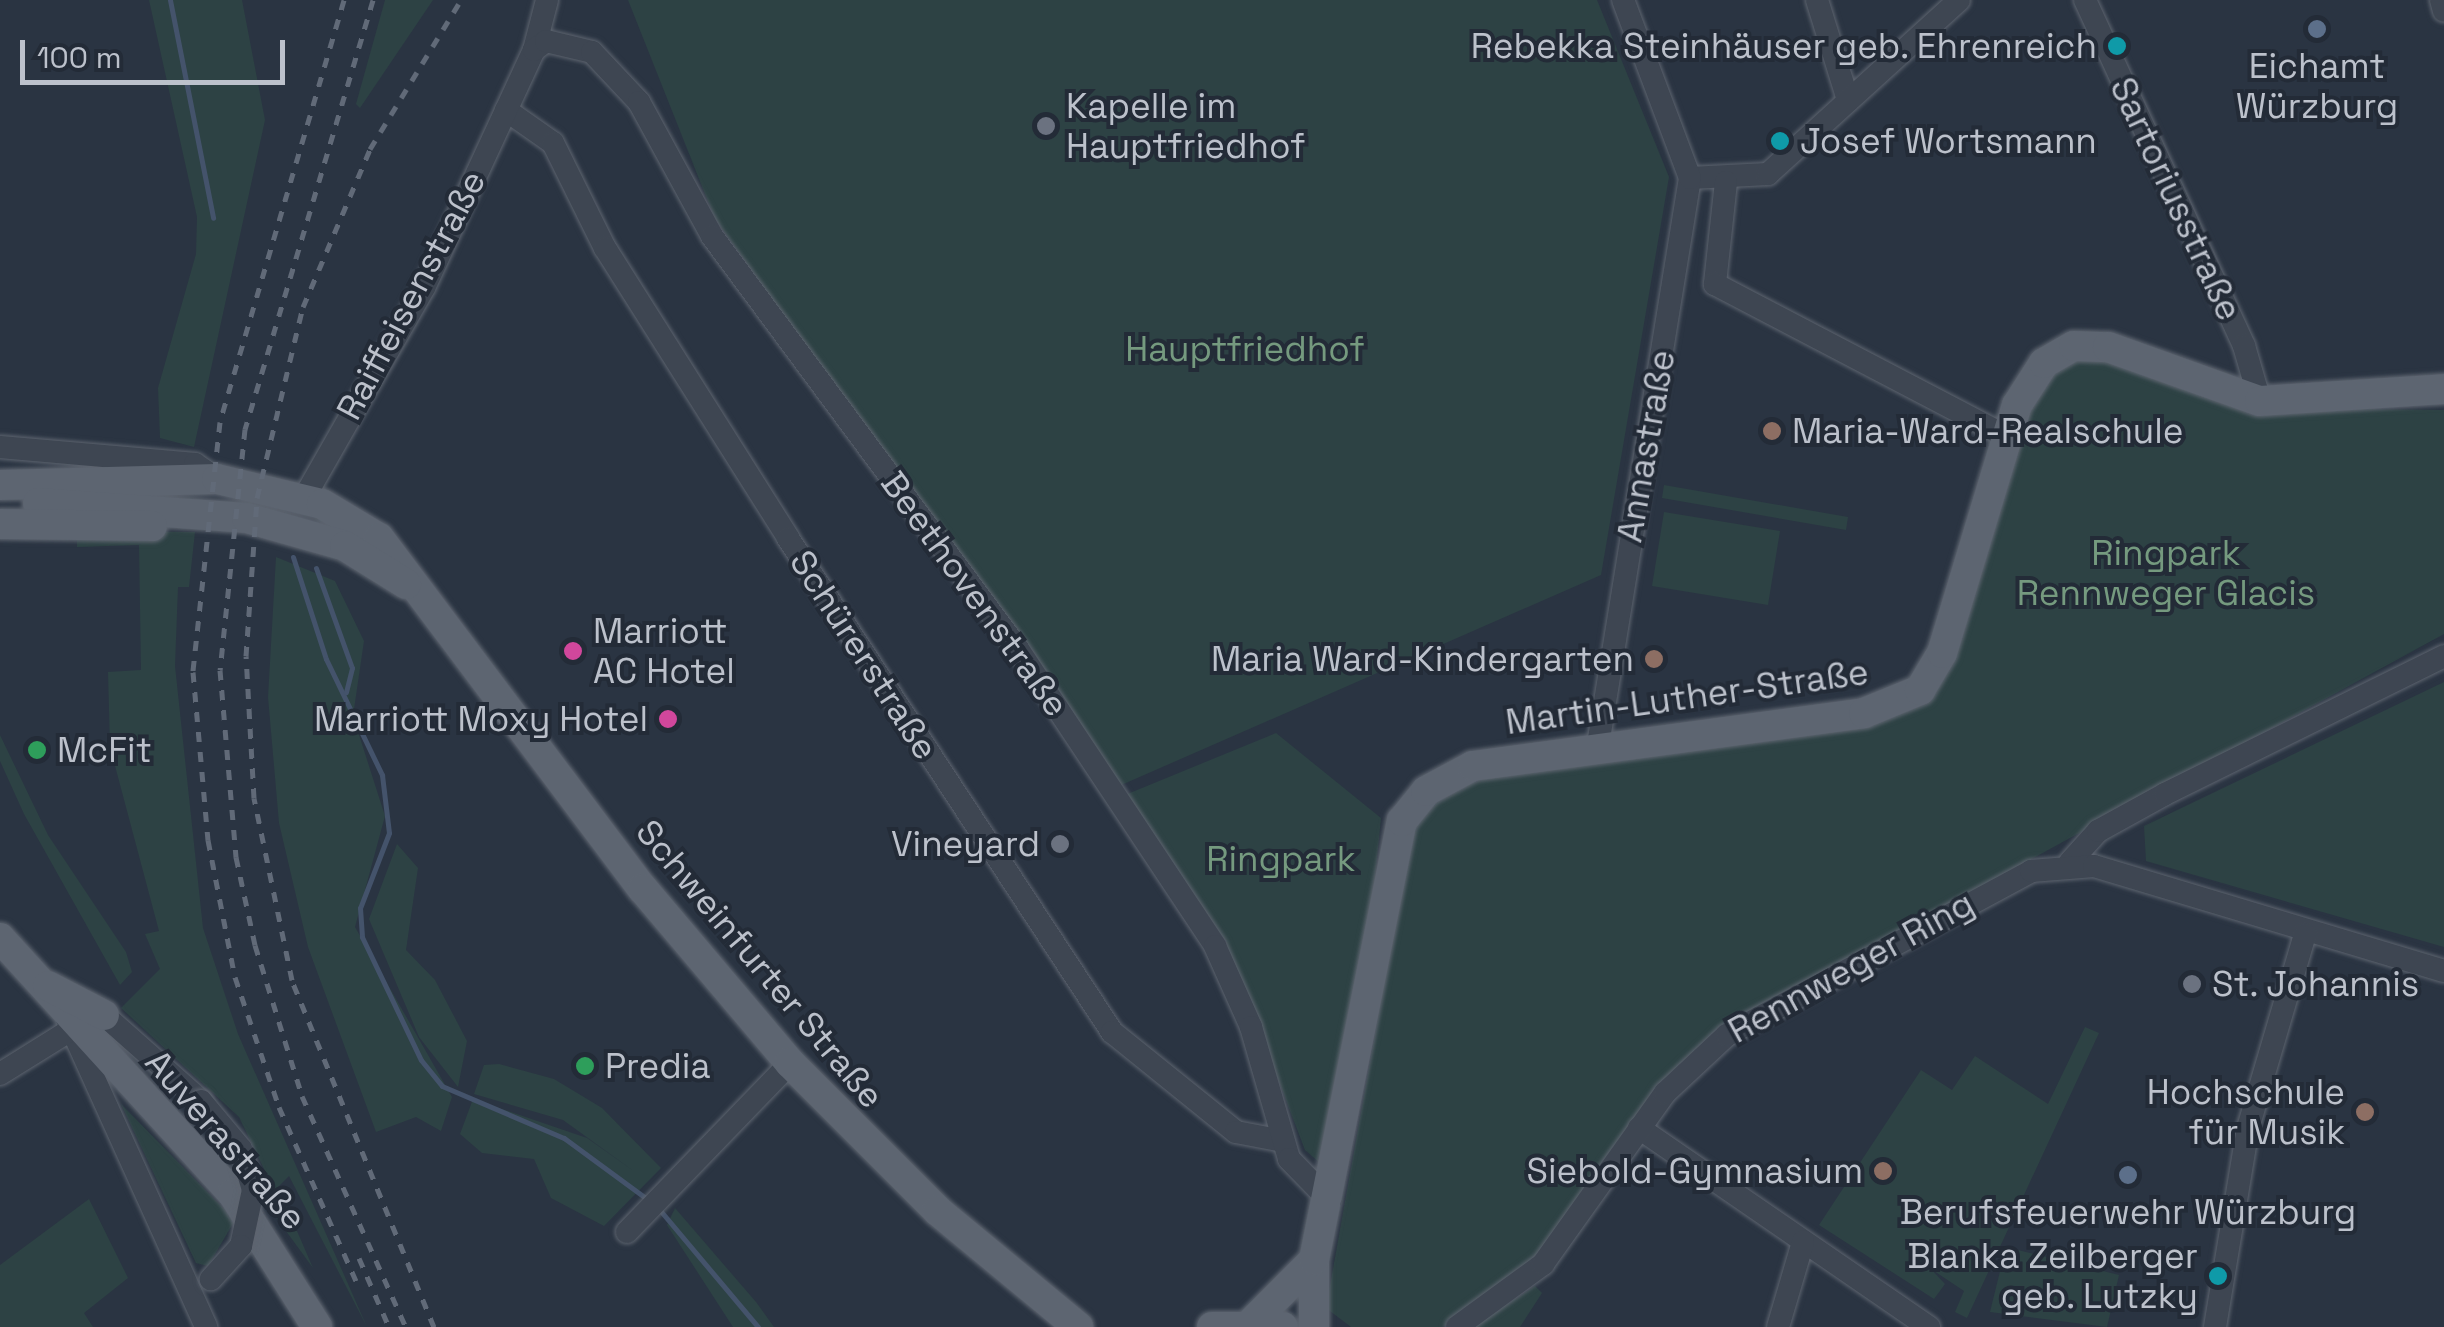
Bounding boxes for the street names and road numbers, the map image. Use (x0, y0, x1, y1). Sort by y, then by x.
street label: Sartoriusstraße (2101, 71, 2251, 327)
street label: Raiffeisenstraße (328, 163, 494, 427)
street label: Annastraße (1608, 347, 1684, 545)
street label: Beethovenstraße (872, 463, 1078, 725)
street label: Schürerstraße (781, 543, 947, 767)
street label: Martin-Luther-Straße (1503, 651, 1871, 743)
street label: Schweinfurter Straße (627, 811, 893, 1117)
street label: Rennweger Ring (1721, 882, 1981, 1052)
street label: Auverastraße (137, 1042, 315, 1238)

